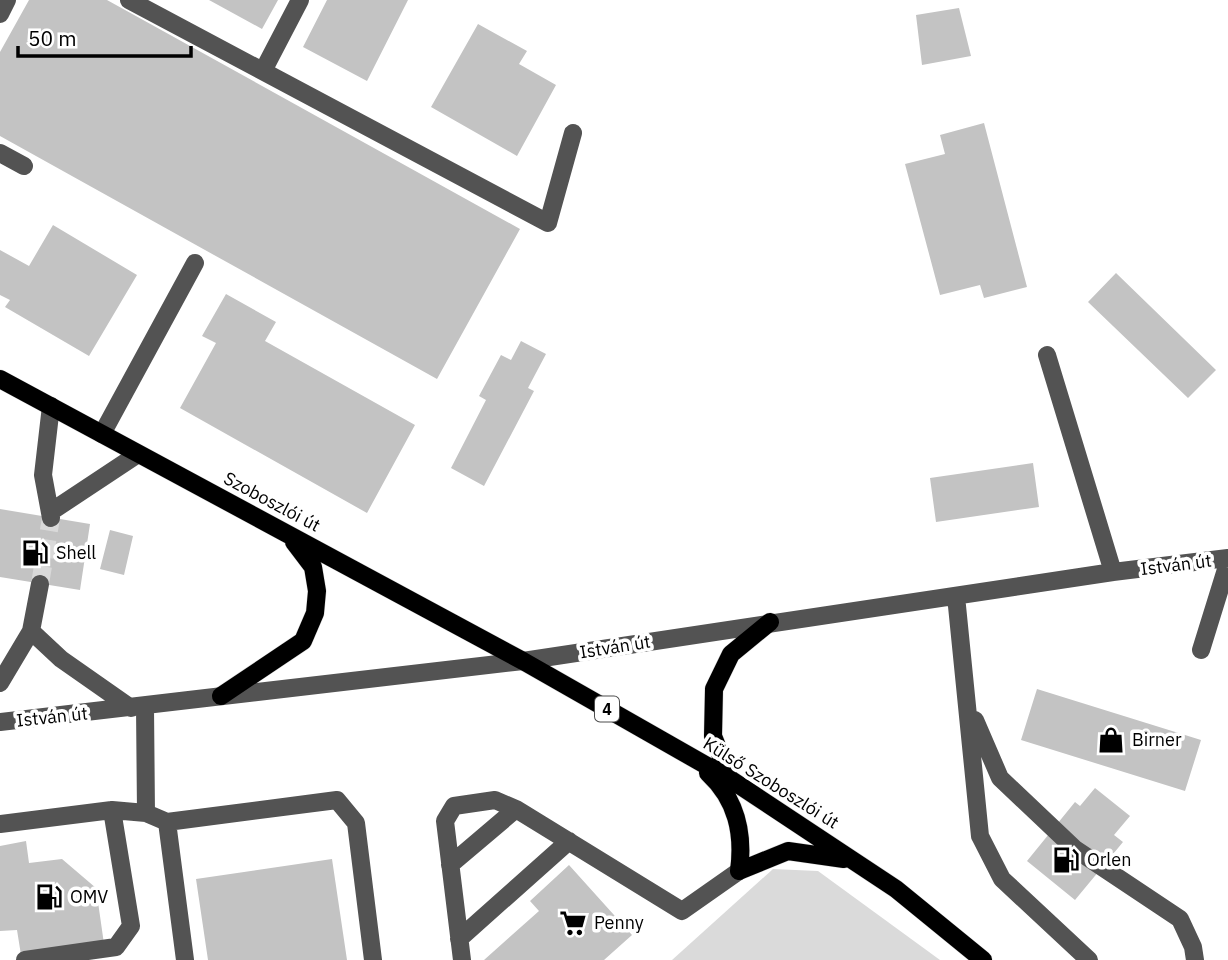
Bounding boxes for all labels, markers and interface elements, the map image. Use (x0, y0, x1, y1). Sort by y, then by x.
scale bar (18, 14, 191, 58)
text: 50 m (28, 24, 77, 52)
street label: Szoboszlói út (220, 466, 325, 537)
fuel station icon: Shell (20, 538, 50, 568)
place label: Shell (56, 541, 96, 564)
street label: István út (1139, 549, 1213, 580)
street label: István út (578, 630, 652, 663)
road number: 4 (595, 696, 619, 722)
street label: István út (15, 701, 89, 732)
shop icon: Birner (1096, 725, 1126, 755)
place label: Birner (1132, 728, 1182, 751)
street label: Külső Szoboszlói út (699, 732, 843, 834)
fuel station icon: Orlen (1051, 845, 1081, 875)
place label: Orlen (1087, 848, 1131, 871)
fuel station icon: OMV (34, 882, 64, 912)
place label: OMV (70, 885, 108, 908)
supermarket icon: Penny (558, 908, 588, 938)
place label: Penny (594, 911, 644, 934)

